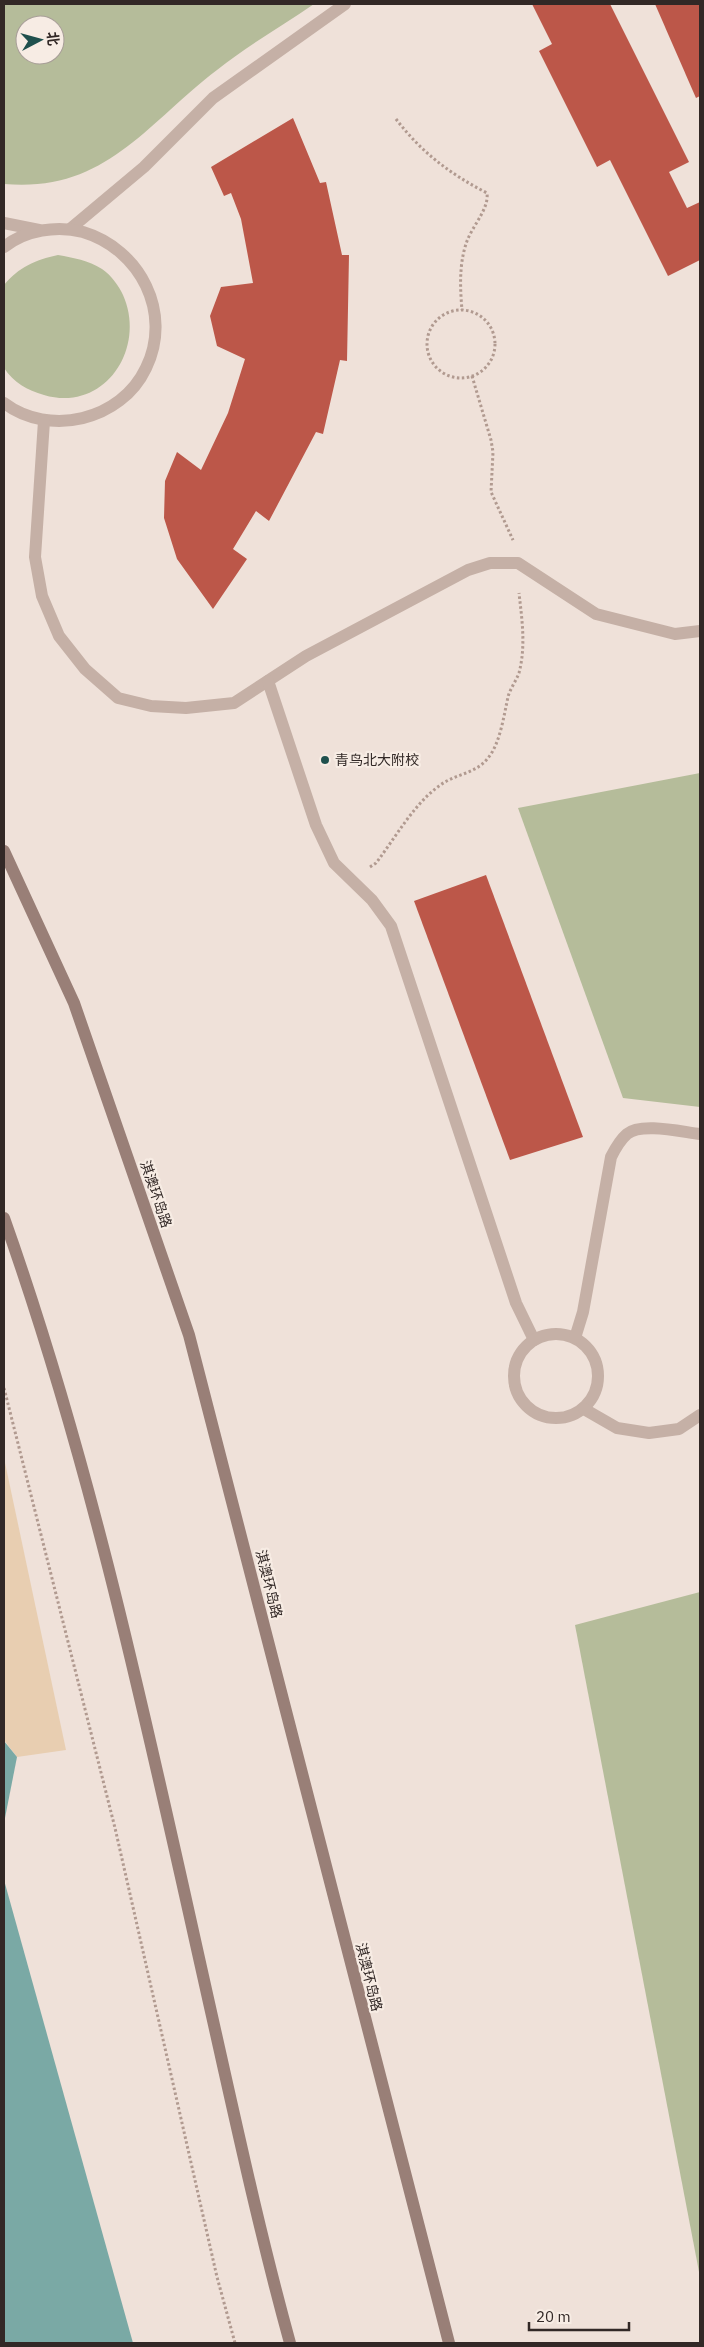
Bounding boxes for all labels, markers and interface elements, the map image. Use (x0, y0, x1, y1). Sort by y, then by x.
north arrow (15, 15, 65, 65)
text: 北 (43, 31, 63, 47)
place label: 青鸟北大附校 (335, 751, 419, 769)
marker: 青鸟北大附校 (319, 754, 331, 766)
street label: 淇澳环岛路 (136, 1158, 176, 1230)
street label: 淇澳环岛路 (252, 1548, 286, 1620)
street label: 淇澳环岛路 (352, 1941, 386, 2013)
scale bar (529, 2300, 629, 2332)
text: 20 m (536, 2307, 571, 2326)

